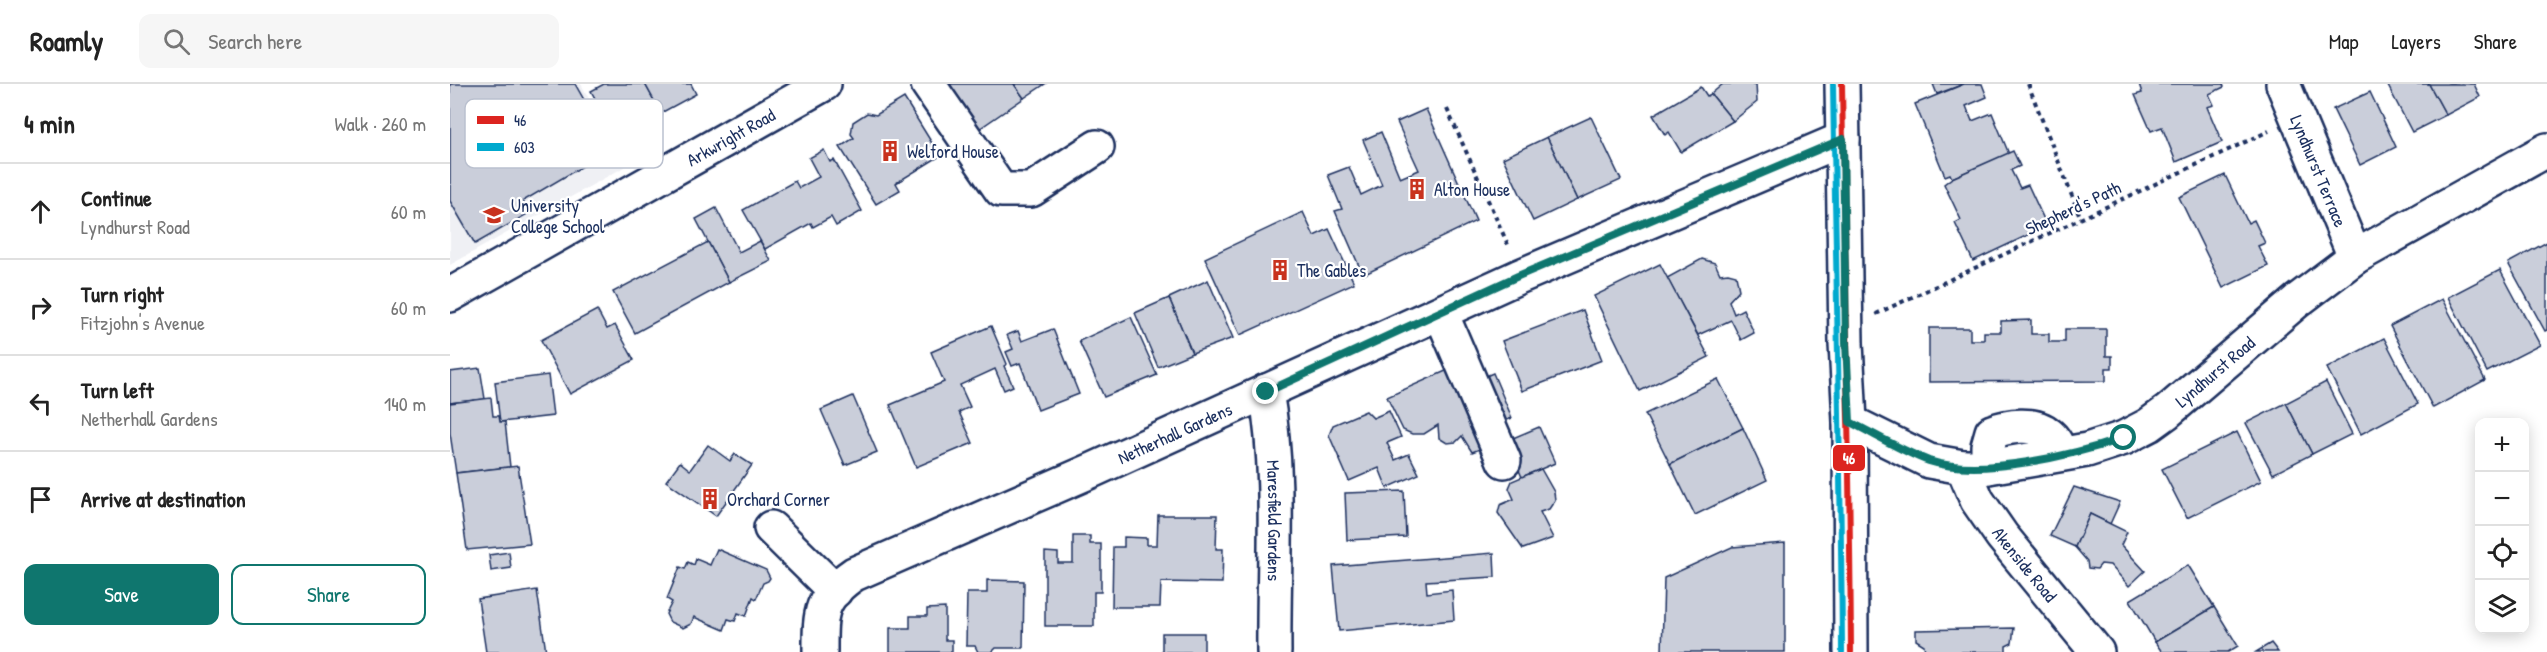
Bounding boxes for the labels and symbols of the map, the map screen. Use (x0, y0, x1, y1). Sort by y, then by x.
legend (465, 99, 663, 168)
street label: Arkwright Road (682, 102, 779, 172)
text: 46 (514, 109, 526, 131)
street label: Lyndhurst Terrace (2285, 111, 2354, 231)
text: 603 (514, 136, 535, 158)
building icon: Welford House (878, 139, 902, 163)
place label: Welford House (907, 139, 999, 164)
street label: Shepherd's Path (2021, 175, 2125, 241)
building icon: Alton House (1405, 177, 1429, 201)
place label: Alton House (1434, 177, 1510, 202)
place label: University College School (511, 193, 605, 239)
school or university icon: University College School (482, 203, 506, 227)
building icon: The Gables (1268, 258, 1292, 282)
place label: The Gables (1297, 258, 1366, 283)
street label: Lyndhurst Road (2169, 330, 2260, 413)
route end (1252, 378, 1278, 404)
street label: Netherhall Gardens (1113, 396, 1236, 470)
route start (2110, 424, 2136, 450)
line badge: 46 (1832, 444, 1866, 472)
text: 46 (1843, 447, 1856, 469)
street label: Maresfield Gardens (1261, 459, 1288, 581)
building icon: Orchard Corner (698, 487, 722, 511)
place label: Orchard Corner (727, 487, 830, 512)
street label: Akenside Road (1987, 522, 2063, 607)

